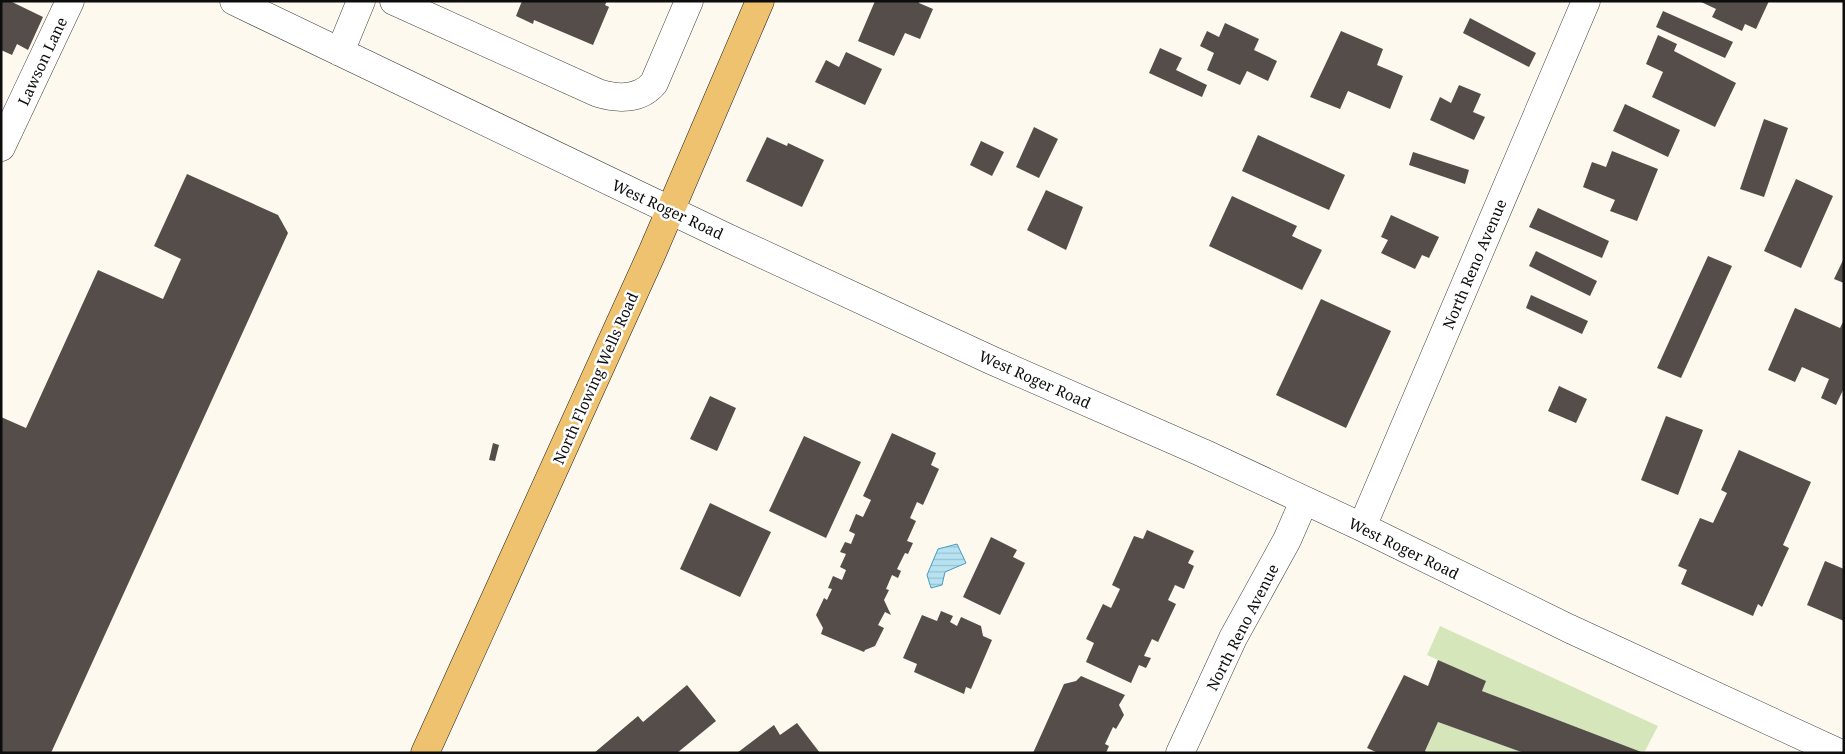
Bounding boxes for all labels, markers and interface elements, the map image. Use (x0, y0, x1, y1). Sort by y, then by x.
street label: Lawson Lane (13, 14, 71, 108)
street label: West Roger Road (609, 174, 727, 244)
street label: North Reno Avenue (1438, 196, 1510, 332)
street label: North Flowing Wells Road (548, 289, 642, 467)
street label: West Roger Road (976, 345, 1094, 413)
street label: West Roger Road (1345, 513, 1463, 583)
street label: North Reno Avenue (1201, 560, 1283, 694)

